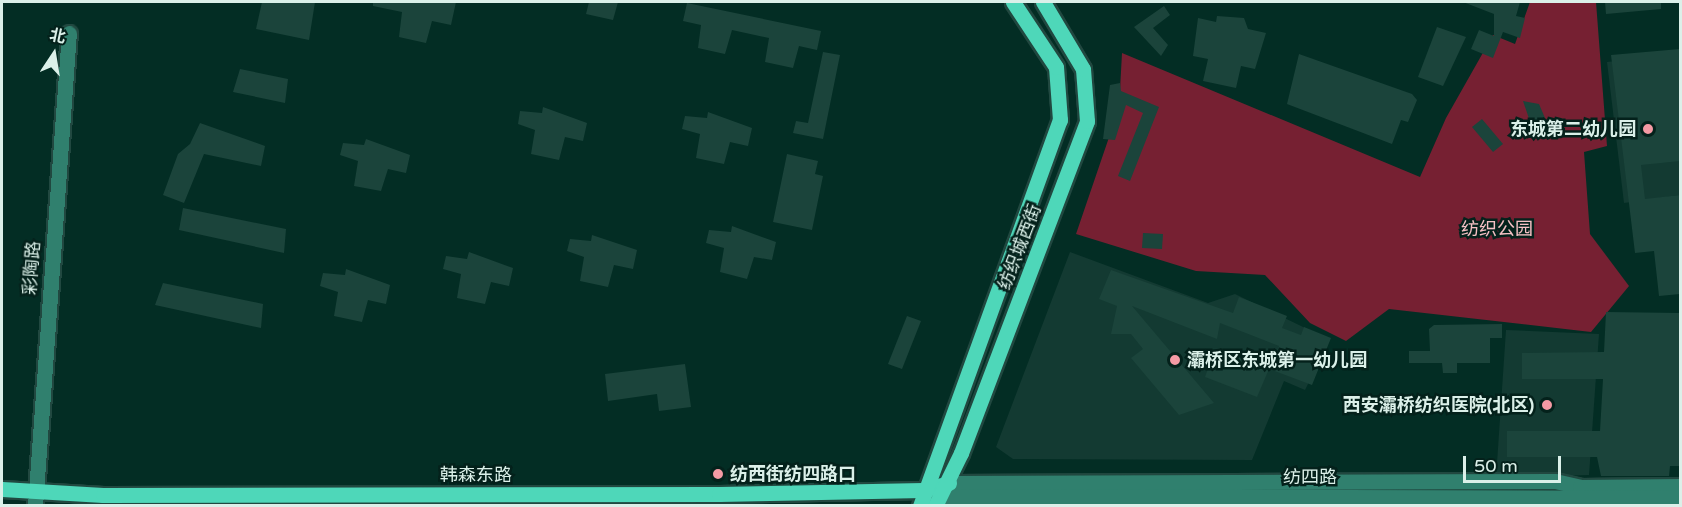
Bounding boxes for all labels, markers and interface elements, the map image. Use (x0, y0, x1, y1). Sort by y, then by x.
north arrow (24, 24, 84, 84)
text: 北 (48, 25, 68, 48)
place label: 东城第二幼儿园 (1510, 118, 1636, 140)
marker: 东城第二幼儿园 (1641, 122, 1655, 136)
street label: 纺织城西街 (994, 201, 1046, 293)
park label: 纺织公园 (1461, 218, 1533, 240)
street label: 彩陶路 (19, 240, 45, 296)
place label: 灞桥区东城第一幼儿园 (1187, 349, 1367, 371)
marker: 灞桥区东城第一幼儿园 (1168, 353, 1182, 367)
place label: 西安灞桥纺织医院(北区) (1343, 394, 1534, 416)
marker: 西安灞桥纺织医院(北区) (1538, 396, 1556, 414)
scale bar (1466, 444, 1564, 482)
text: 50 m (1474, 455, 1518, 477)
place label: 纺西街纺四路口 (730, 463, 856, 485)
street label: 韩森东路 (440, 464, 512, 486)
street label: 纺四路 (1283, 466, 1337, 488)
marker: 纺西街纺四路口 (711, 467, 725, 481)

